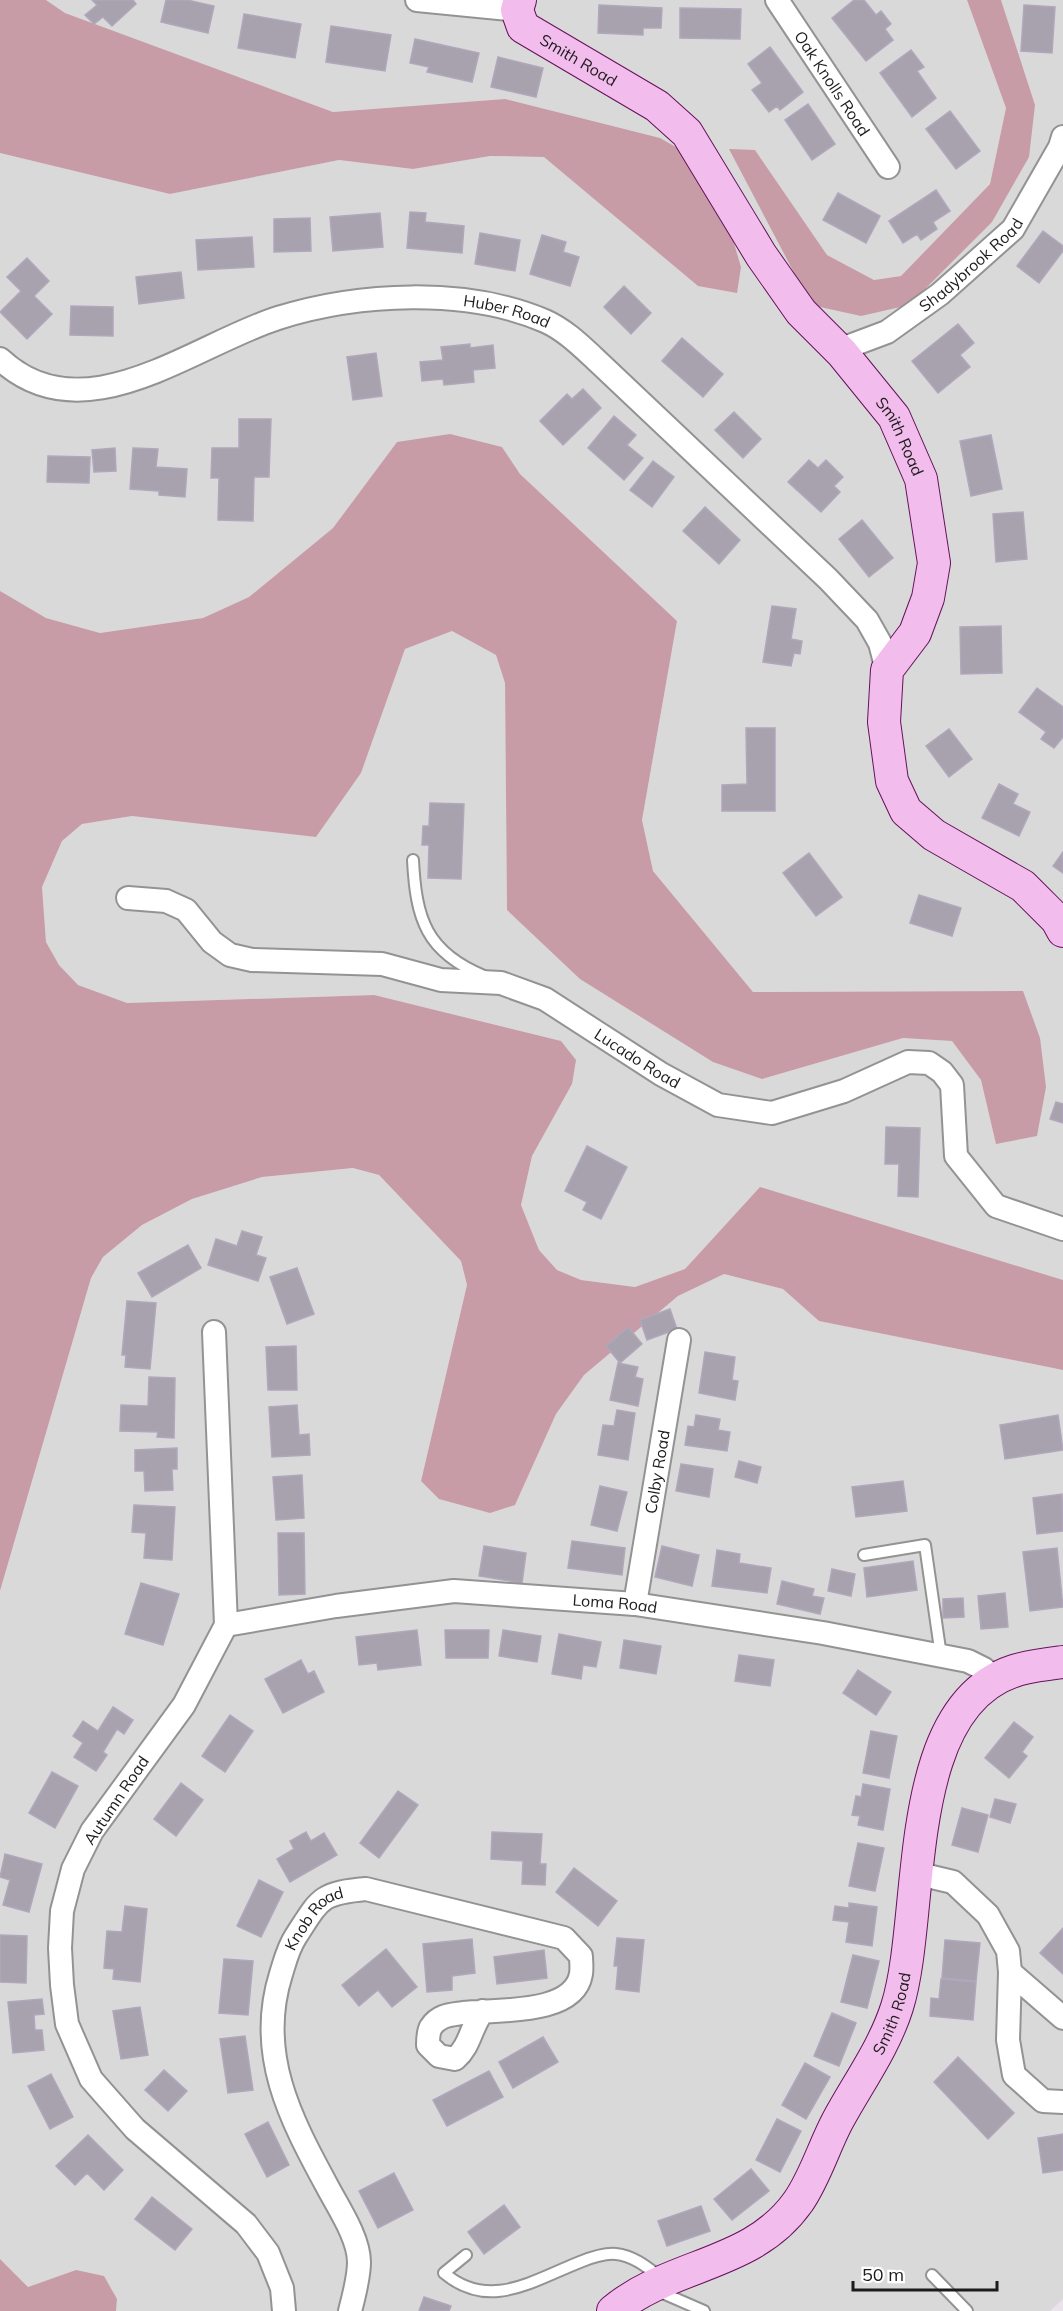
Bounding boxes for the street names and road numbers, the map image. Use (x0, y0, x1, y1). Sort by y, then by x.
street label: Oak Knolls Road (790, 27, 874, 140)
street label: Smith Road (536, 29, 621, 90)
street label: Shadybrook Road (915, 215, 1027, 316)
street label: Huber Road (462, 290, 553, 332)
street label: Smith Road (872, 393, 928, 479)
street label: Lucado Road (591, 1024, 684, 1093)
street label: Colby Road (640, 1428, 674, 1515)
street label: Loma Road (572, 1590, 659, 1617)
street label: Autumn Road (79, 1752, 153, 1848)
street label: Knob Road (280, 1882, 345, 1953)
street label: Smith Road (868, 1971, 915, 2058)

